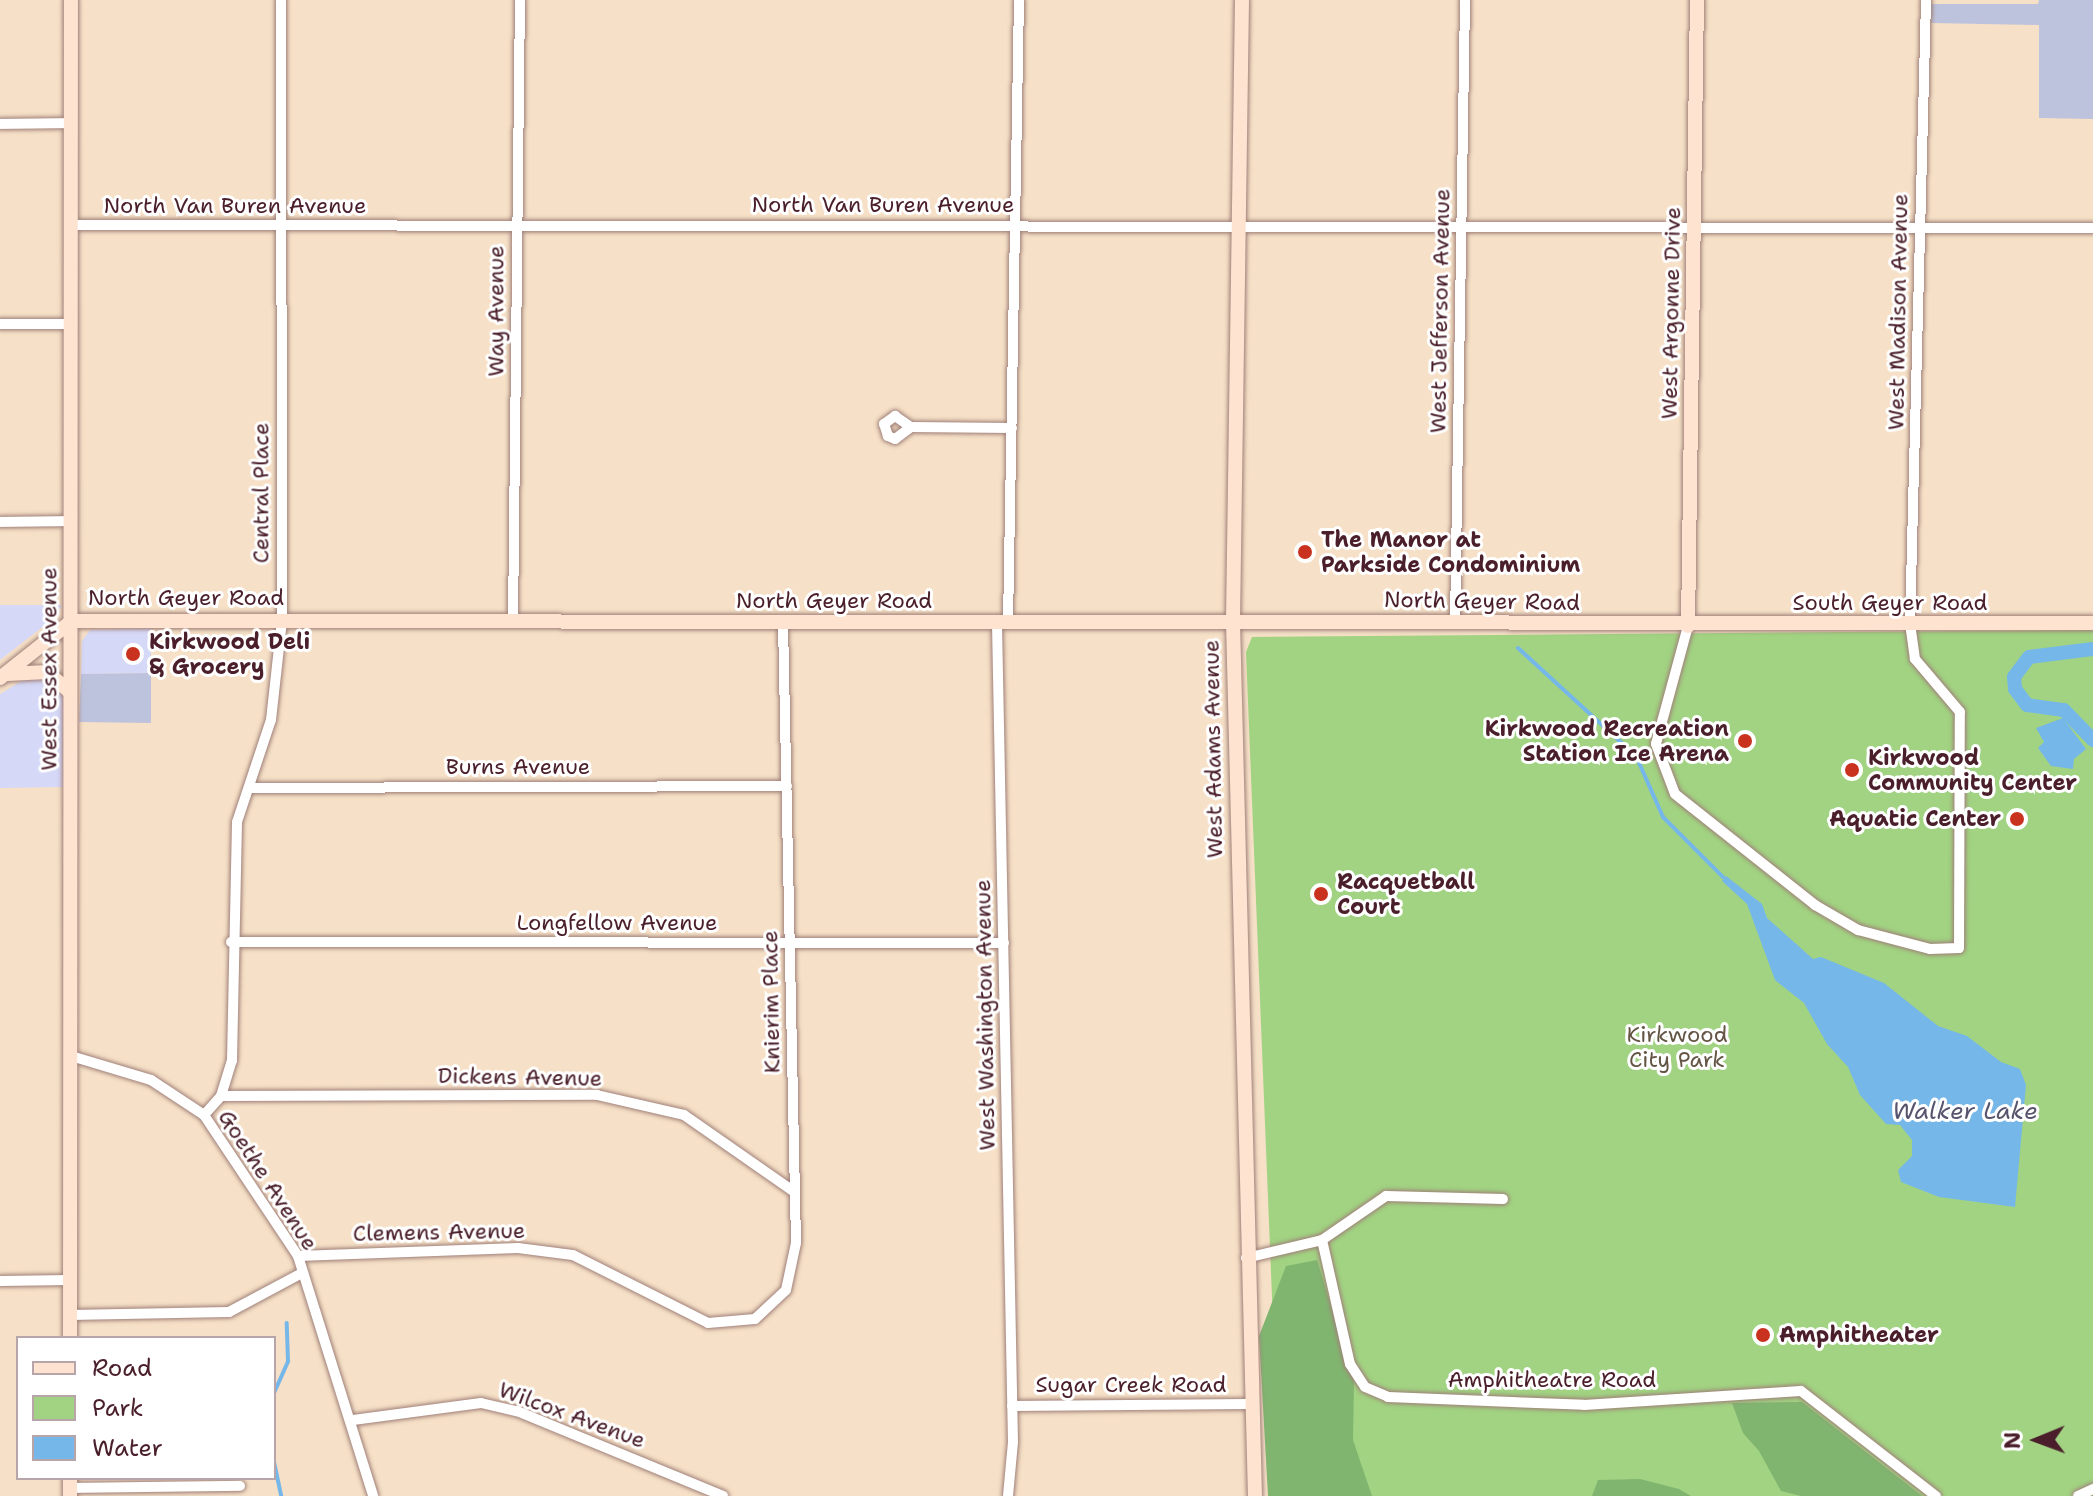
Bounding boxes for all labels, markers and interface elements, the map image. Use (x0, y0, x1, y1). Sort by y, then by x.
street label: West Jefferson Avenue (1425, 188, 1455, 434)
street label: North Van Buren Avenue (752, 192, 1014, 218)
street label: North Van Buren Avenue (104, 193, 366, 219)
street label: West Madison Avenue (1883, 193, 1913, 431)
street label: West Argonne Drive (1656, 207, 1686, 419)
street label: Way Avenue (483, 245, 509, 377)
street label: Central Place (248, 423, 274, 563)
place label: The Manor at Parkside Condominium (1321, 526, 1580, 578)
marker: The Manor at Parkside Condominium (1296, 543, 1314, 561)
street label: West Essex Avenue (36, 567, 62, 771)
street label: North Geyer Road (88, 585, 284, 611)
street label: North Geyer Road (1384, 586, 1580, 616)
street label: North Geyer Road (736, 588, 932, 614)
street label: South Geyer Road (1793, 590, 1987, 616)
place label: Kirkwood Deli & Grocery (149, 628, 310, 680)
street label: West Adams Avenue (1198, 640, 1228, 858)
marker: Kirkwood Deli & Grocery (124, 645, 142, 663)
place label: Kirkwood Recreation Station Ice Arena (1485, 715, 1729, 766)
marker: Kirkwood Recreation Station Ice Arena (1736, 732, 1754, 750)
place label: Kirkwood Community Center (1868, 744, 2077, 796)
street label: Burns Avenue (446, 754, 590, 780)
marker: Kirkwood Community Center (1843, 761, 1861, 779)
place label: Aquatic Center (1829, 806, 2001, 832)
marker: Aquatic Center (2008, 810, 2026, 828)
place label: Racquetball Court (1337, 868, 1475, 920)
street label: West Washington Avenue (969, 879, 1001, 1151)
marker: Racquetball Court (1312, 885, 1330, 903)
street label: Longfellow Avenue (517, 910, 717, 936)
street label: Knierim Place (757, 930, 785, 1074)
park label: Kirkwood City Park (1626, 1021, 1728, 1072)
street label: Dickens Avenue (437, 1062, 603, 1092)
water label: Walker Lake (1892, 1098, 2038, 1126)
street label: Goethe Avenue (213, 1105, 323, 1255)
street label: Clemens Avenue (353, 1217, 525, 1247)
place label: Amphitheater (1779, 1322, 1939, 1348)
marker: Amphitheater (1754, 1326, 1772, 1344)
legend (16, 1336, 276, 1480)
text: Road (92, 1352, 152, 1384)
street label: Amphitheatre Road (1448, 1367, 1656, 1393)
street label: Sugar Creek Road (1036, 1372, 1226, 1398)
street label: Wilcox Avenue (495, 1376, 649, 1454)
text: Park (92, 1392, 144, 1424)
north arrow (1997, 1400, 2077, 1480)
text: N (1998, 1431, 2027, 1449)
text: Water (92, 1432, 163, 1464)

